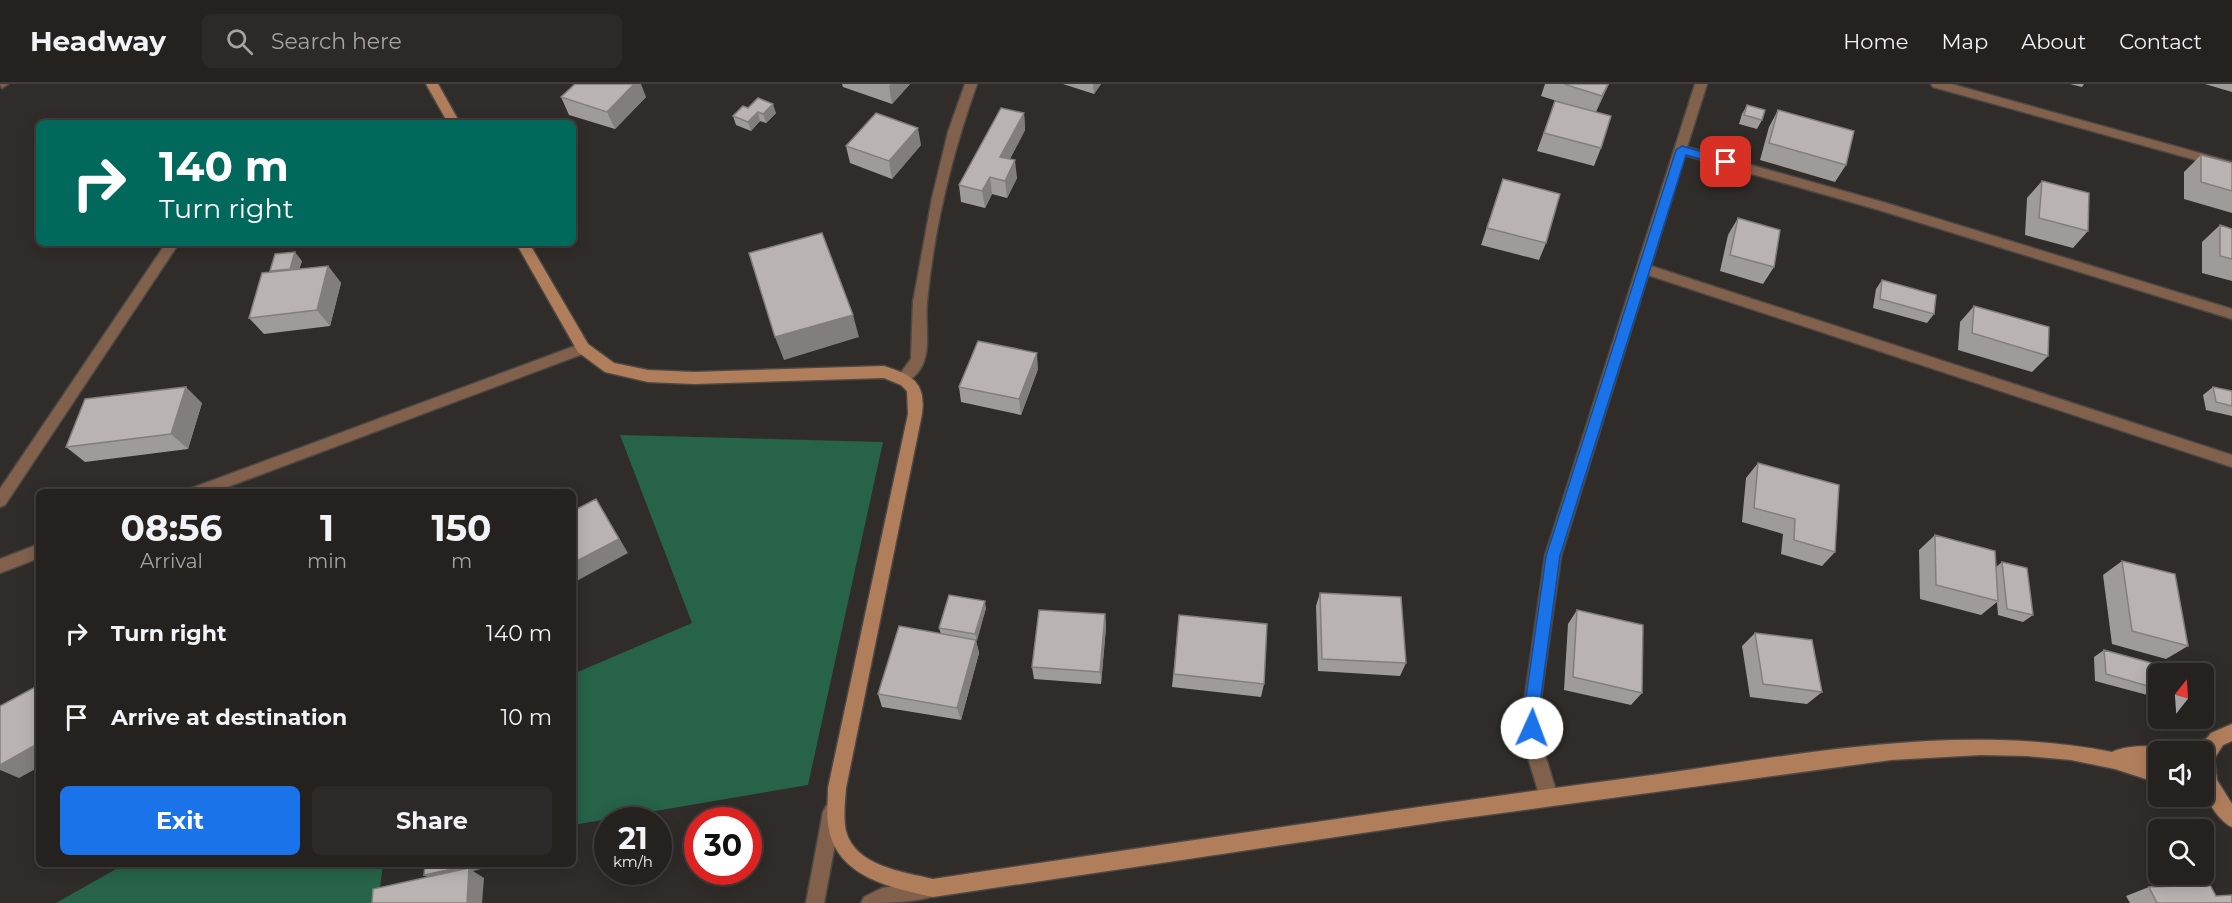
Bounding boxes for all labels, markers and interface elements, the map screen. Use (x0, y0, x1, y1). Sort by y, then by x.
search box (202, 14, 622, 68)
text: Headway (30, 24, 166, 58)
icon: search (223, 25, 256, 58)
text: Search here (271, 28, 402, 55)
text: Home (1843, 29, 1908, 54)
text: Map (1941, 29, 1988, 54)
text: About (2021, 29, 2086, 54)
text: Contact (2119, 29, 2202, 54)
pin (1700, 136, 1751, 187)
text: 140 m (159, 140, 289, 192)
icon: right (60, 144, 138, 222)
icon: arrive (1709, 145, 1742, 178)
text: Turn right (159, 192, 294, 225)
text: 08:56 (120, 506, 222, 550)
text: 1 (320, 506, 334, 550)
text: 150 (432, 506, 492, 550)
text: Arrival (140, 549, 203, 573)
text: min (307, 549, 347, 573)
text: m (451, 549, 472, 573)
icon: right (60, 617, 93, 650)
text: Turn right (111, 620, 226, 647)
text: 140 m (486, 620, 552, 647)
north arrow (2148, 663, 2214, 729)
map controls (2148, 663, 2214, 885)
position arrow (1500, 696, 1564, 760)
icon: arrive (60, 701, 93, 734)
text: Arrive at destination (111, 704, 347, 731)
text: 10 m (500, 704, 552, 731)
button: sound (2148, 741, 2214, 807)
button: Exit (60, 786, 300, 855)
button: Share (312, 786, 552, 855)
speed limit sign: 30 (684, 807, 762, 885)
button: search (2148, 819, 2214, 885)
text: 21 (618, 820, 648, 857)
text: km/h (613, 852, 653, 871)

